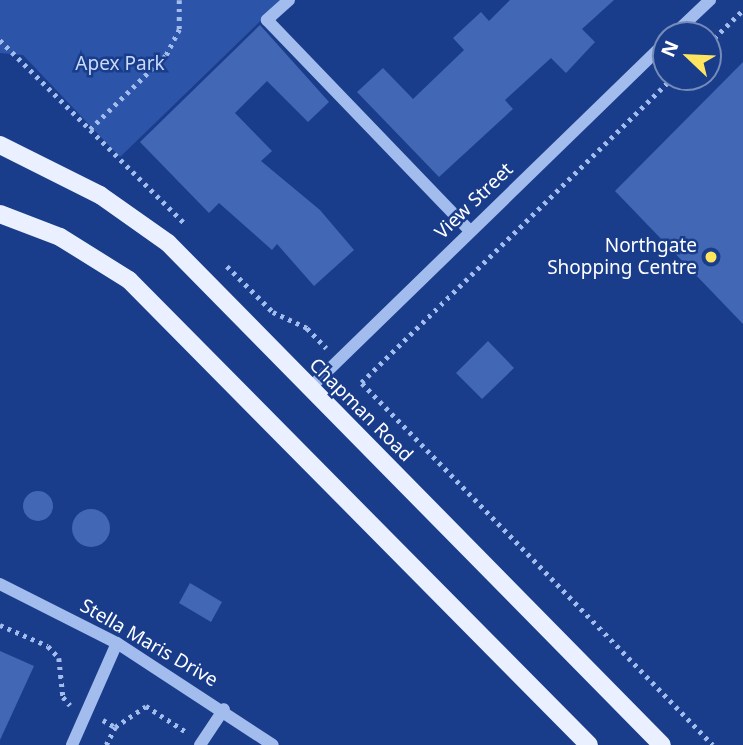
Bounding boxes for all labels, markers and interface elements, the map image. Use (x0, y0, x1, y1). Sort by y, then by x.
north arrow (652, 21, 722, 91)
text: N (655, 36, 684, 61)
park label: Apex Park (75, 53, 165, 75)
street label: View Street (430, 158, 518, 244)
place label: Northgate Shopping Centre (547, 235, 697, 279)
marker: Northgate Shopping Centre (703, 249, 719, 265)
street label: Chapman Road (305, 354, 417, 466)
street label: Stella Maris Drive (76, 594, 222, 692)

